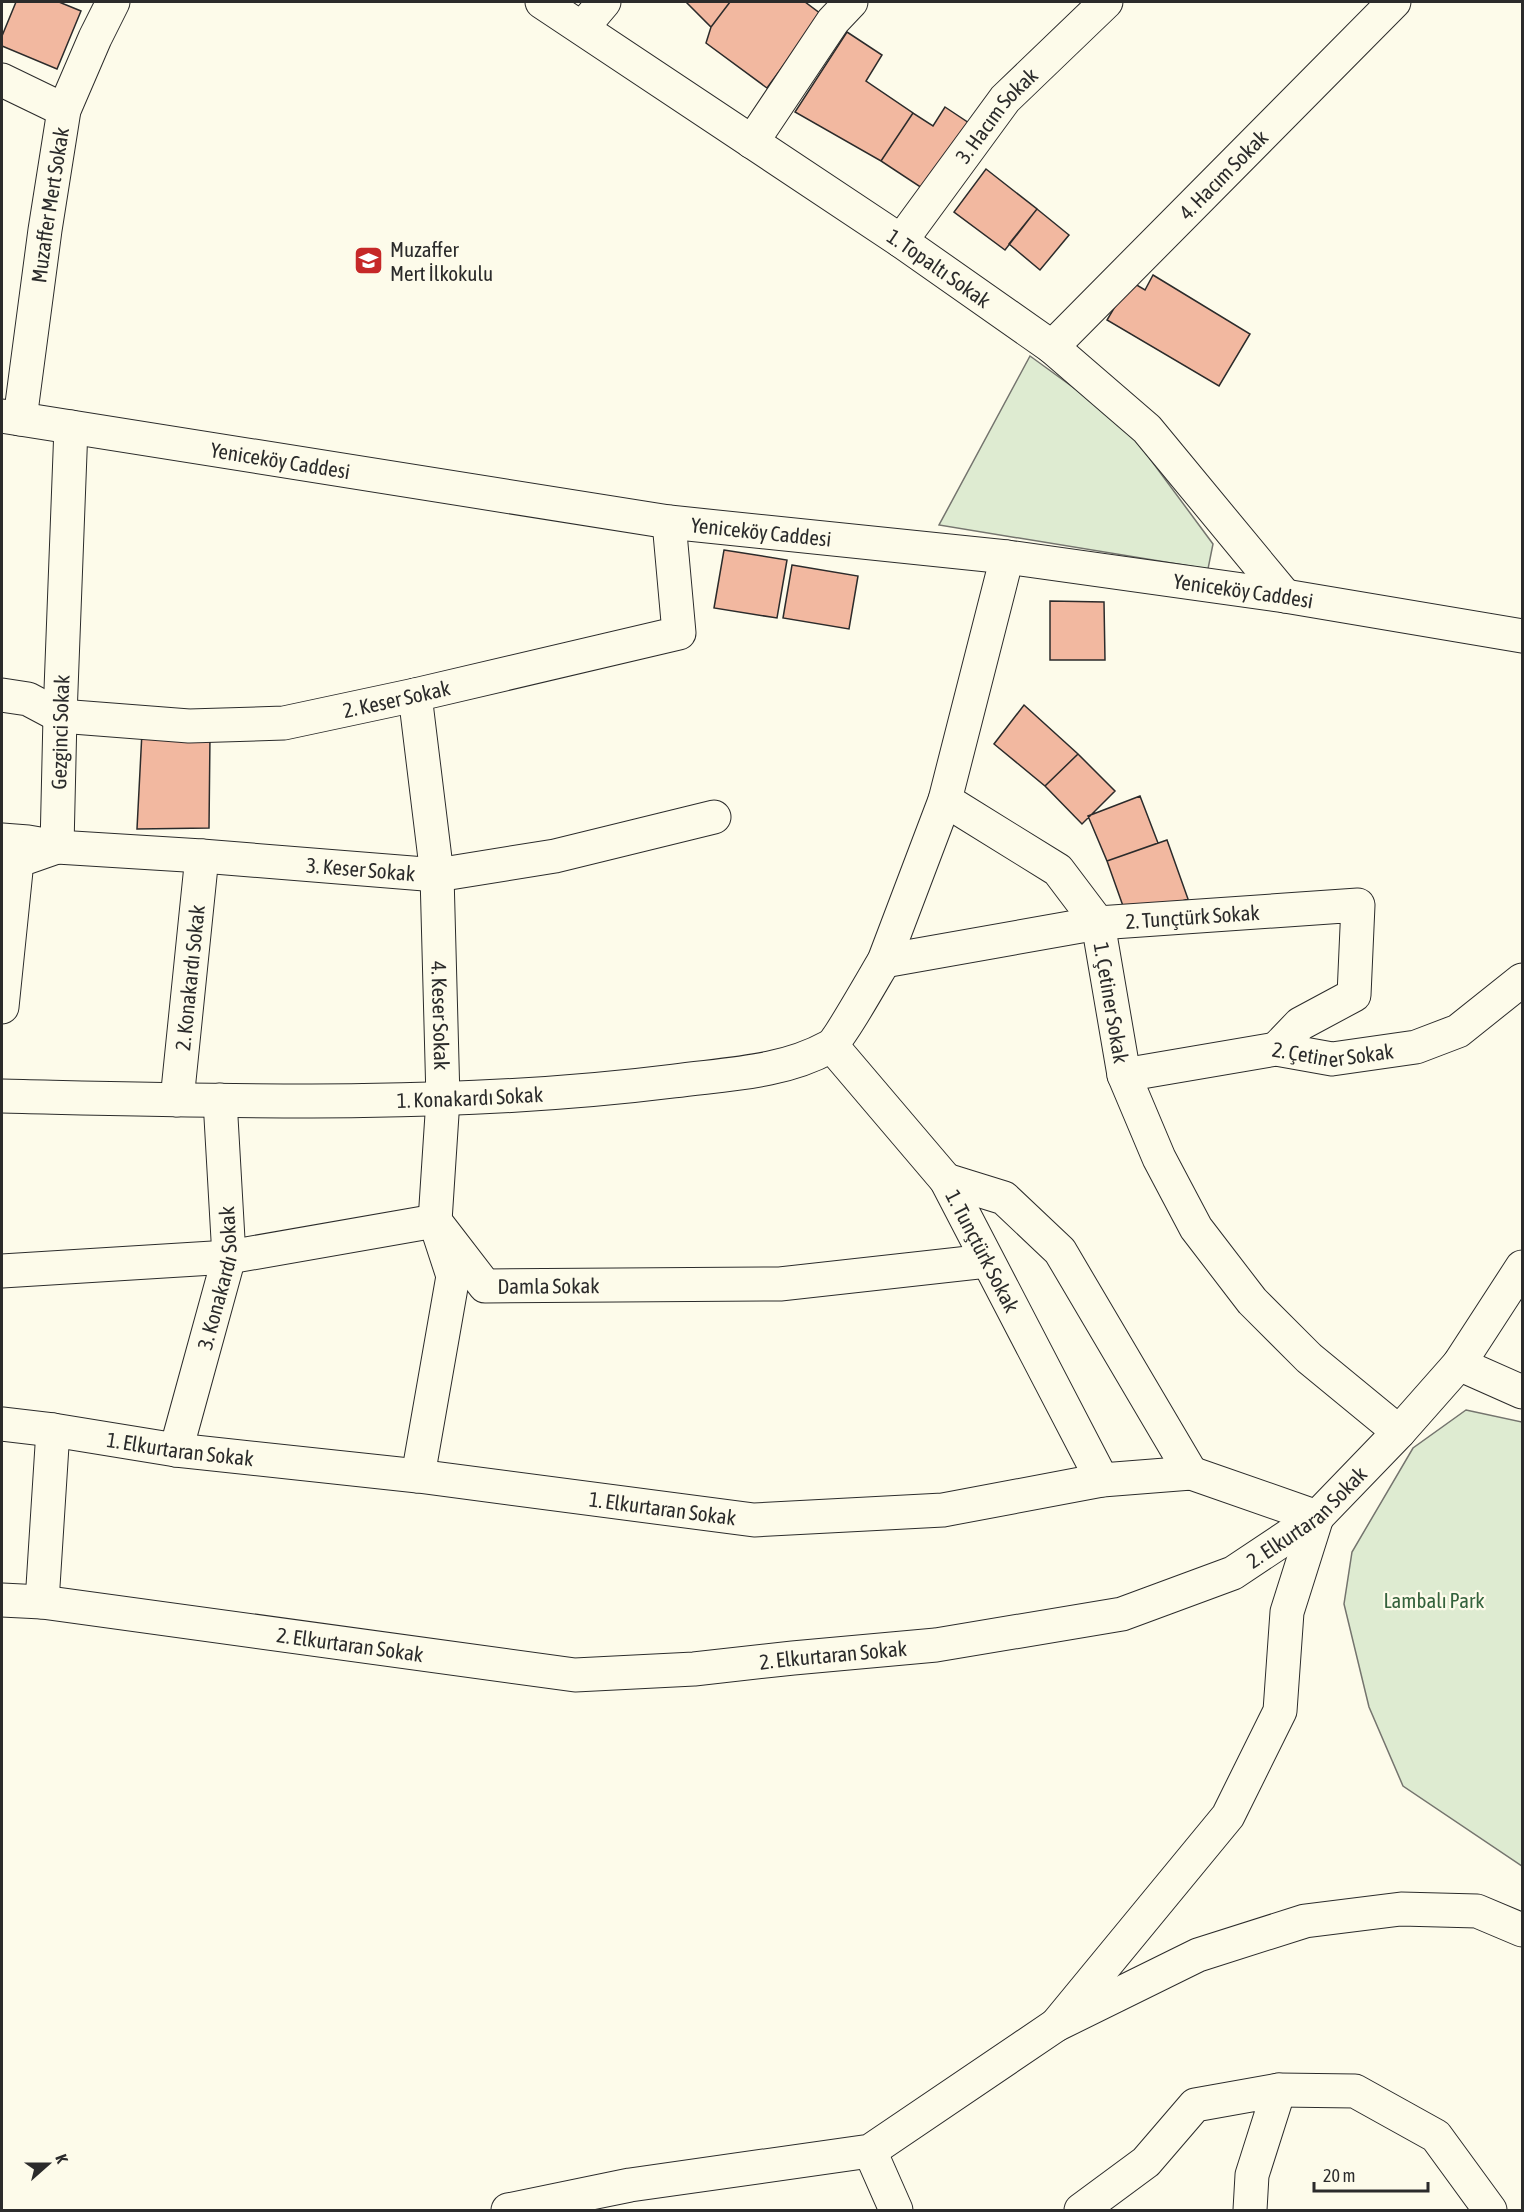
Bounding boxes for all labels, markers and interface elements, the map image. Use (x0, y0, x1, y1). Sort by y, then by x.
street label: 3. Hacım Sokak (950, 63, 1042, 167)
street label: Muzaffer Mert Sokak (26, 125, 73, 284)
street label: 4. Hacım Sokak (1174, 125, 1272, 224)
street label: 1. Topaltı Sokak (883, 224, 995, 312)
place label: Muzaffer Mert İlkokulu (390, 237, 493, 285)
school or university icon: Muzaffer Mert İlkokulu (353, 245, 385, 277)
street label: Yeniceköy Caddesi (209, 437, 352, 483)
street label: Yeniceköy Caddesi (690, 512, 833, 551)
street label: Yeniceköy Caddesi (1172, 568, 1315, 613)
street label: Gezginci Sokak (46, 674, 74, 790)
street label: 2. Keser Sokak (341, 675, 452, 722)
street label: 3. Keser Sokak (305, 852, 416, 885)
street label: 2. Tunçtürk Sokak (1125, 900, 1260, 933)
street label: 2. Konakardı Sokak (170, 904, 209, 1052)
street label: 1. Çetiner Sokak (1090, 940, 1134, 1065)
street label: 4. Keser Sokak (427, 961, 454, 1070)
street label: 2. Çetiner Sokak (1271, 1037, 1395, 1071)
street label: 1. Konakardı Sokak (397, 1082, 544, 1112)
street label: 1. Tunçtürk Sokak (941, 1186, 1025, 1316)
street label: 3. Konakardı Sokak (192, 1205, 241, 1352)
street label: Damla Sokak (497, 1273, 599, 1298)
street label: 1. Elkurtaran Sokak (105, 1427, 255, 1470)
street label: 2. Elkurtaran Sokak (1242, 1461, 1371, 1573)
street label: 1. Elkurtaran Sokak (588, 1487, 737, 1530)
park label: Lambalı Park (1383, 1588, 1485, 1612)
street label: 2. Elkurtaran Sokak (275, 1622, 425, 1666)
street label: 2. Elkurtaran Sokak (758, 1636, 908, 1674)
north arrow (18, 2134, 78, 2194)
text: K (52, 2152, 72, 2166)
scale bar (1314, 2155, 1428, 2193)
text: 20 m (1323, 2165, 1355, 2186)

